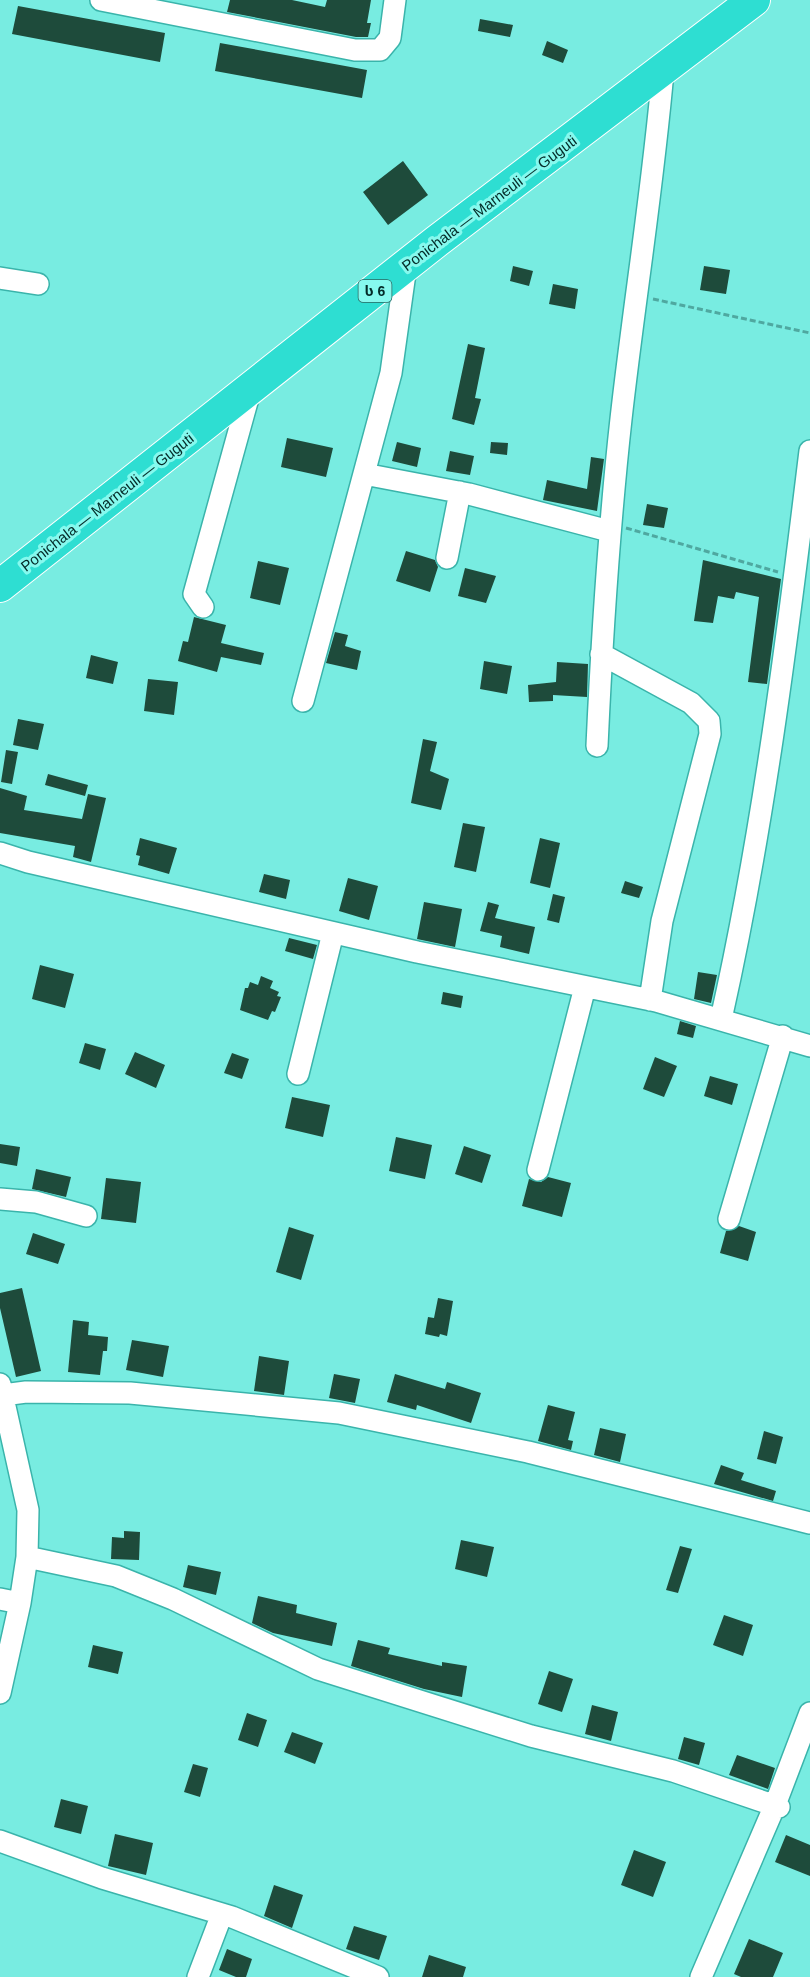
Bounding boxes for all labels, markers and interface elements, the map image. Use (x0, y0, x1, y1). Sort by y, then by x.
street label: Ponichala — Marneuli — Guguti (398, 132, 580, 274)
road number: ს 6 (358, 280, 392, 302)
street label: Ponichala — Marneuli — Guguti (17, 429, 197, 575)

